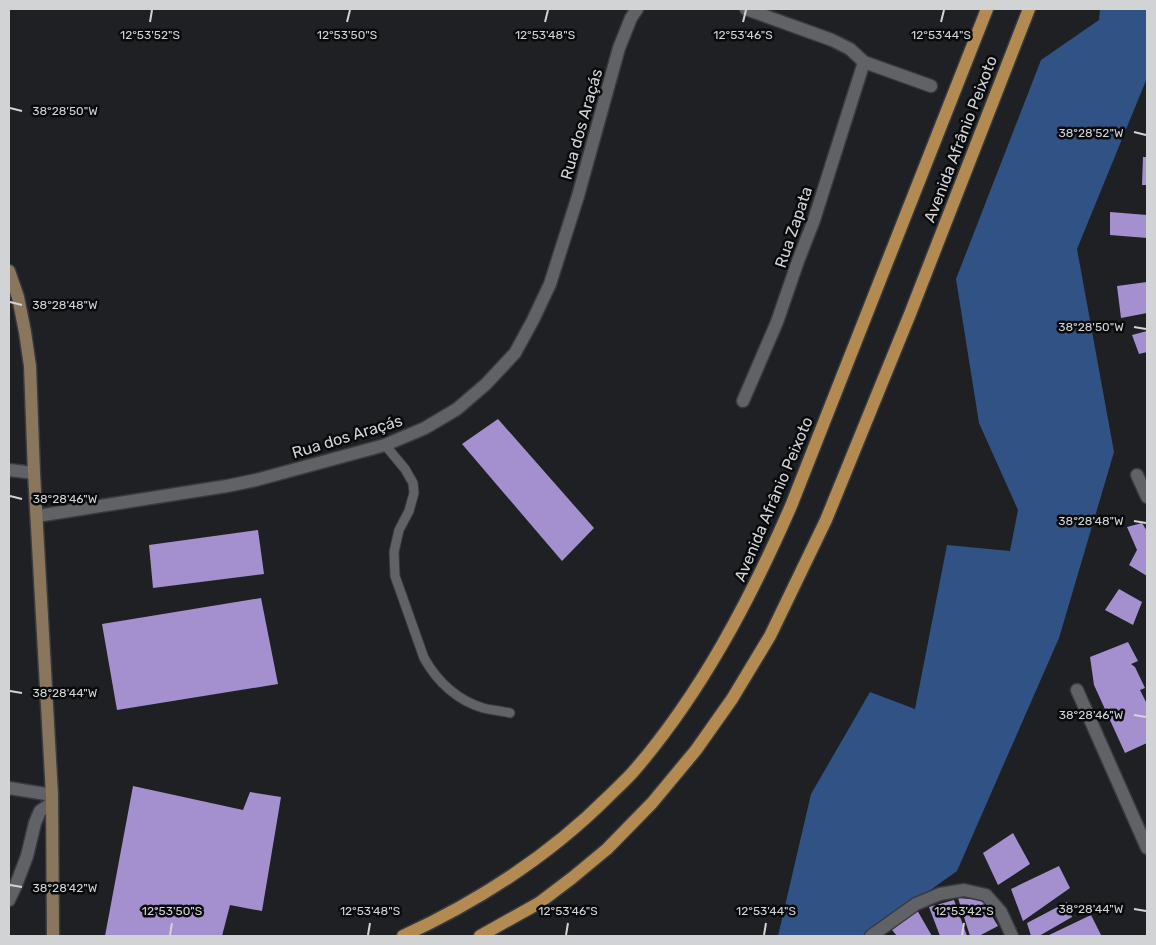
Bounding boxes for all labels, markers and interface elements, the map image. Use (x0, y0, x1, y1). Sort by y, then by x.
text: 12°53'52"S (120, 28, 180, 42)
text: 12°53'50"S (317, 28, 377, 42)
text: 12°53'48"S (515, 28, 575, 42)
text: 12°53'46"S (713, 28, 773, 42)
text: 12°53'44"S (911, 28, 971, 42)
street label: Avenida Afrânio Peixoto (920, 53, 1001, 225)
street label: Rua dos Araçás (557, 66, 606, 182)
text: 38°28'50"W (32, 104, 98, 118)
text: 38°28'52"W (1058, 126, 1124, 140)
street label: Rua Zapata (771, 184, 816, 270)
text: 38°28'48"W (32, 298, 98, 312)
text: 38°28'50"W (1058, 320, 1124, 334)
street label: Rua dos Araçás (290, 411, 405, 462)
street label: Avenida Afrânio Peixoto (730, 414, 817, 584)
text: 38°28'46"W (33, 492, 98, 506)
text: 38°28'48"W (1058, 514, 1124, 528)
text: 38°28'44"W (33, 686, 98, 700)
text: 38°28'46"W (1059, 708, 1124, 722)
text: 38°28'42"W (33, 881, 98, 895)
text: 38°28'44"W (1059, 902, 1124, 916)
text: 12°53'50"S (142, 904, 202, 918)
text: 12°53'48"S (340, 904, 400, 918)
text: 12°53'46"S (538, 904, 598, 918)
text: 12°53'44"S (736, 904, 796, 918)
text: 12°53'42"S (934, 904, 994, 918)

